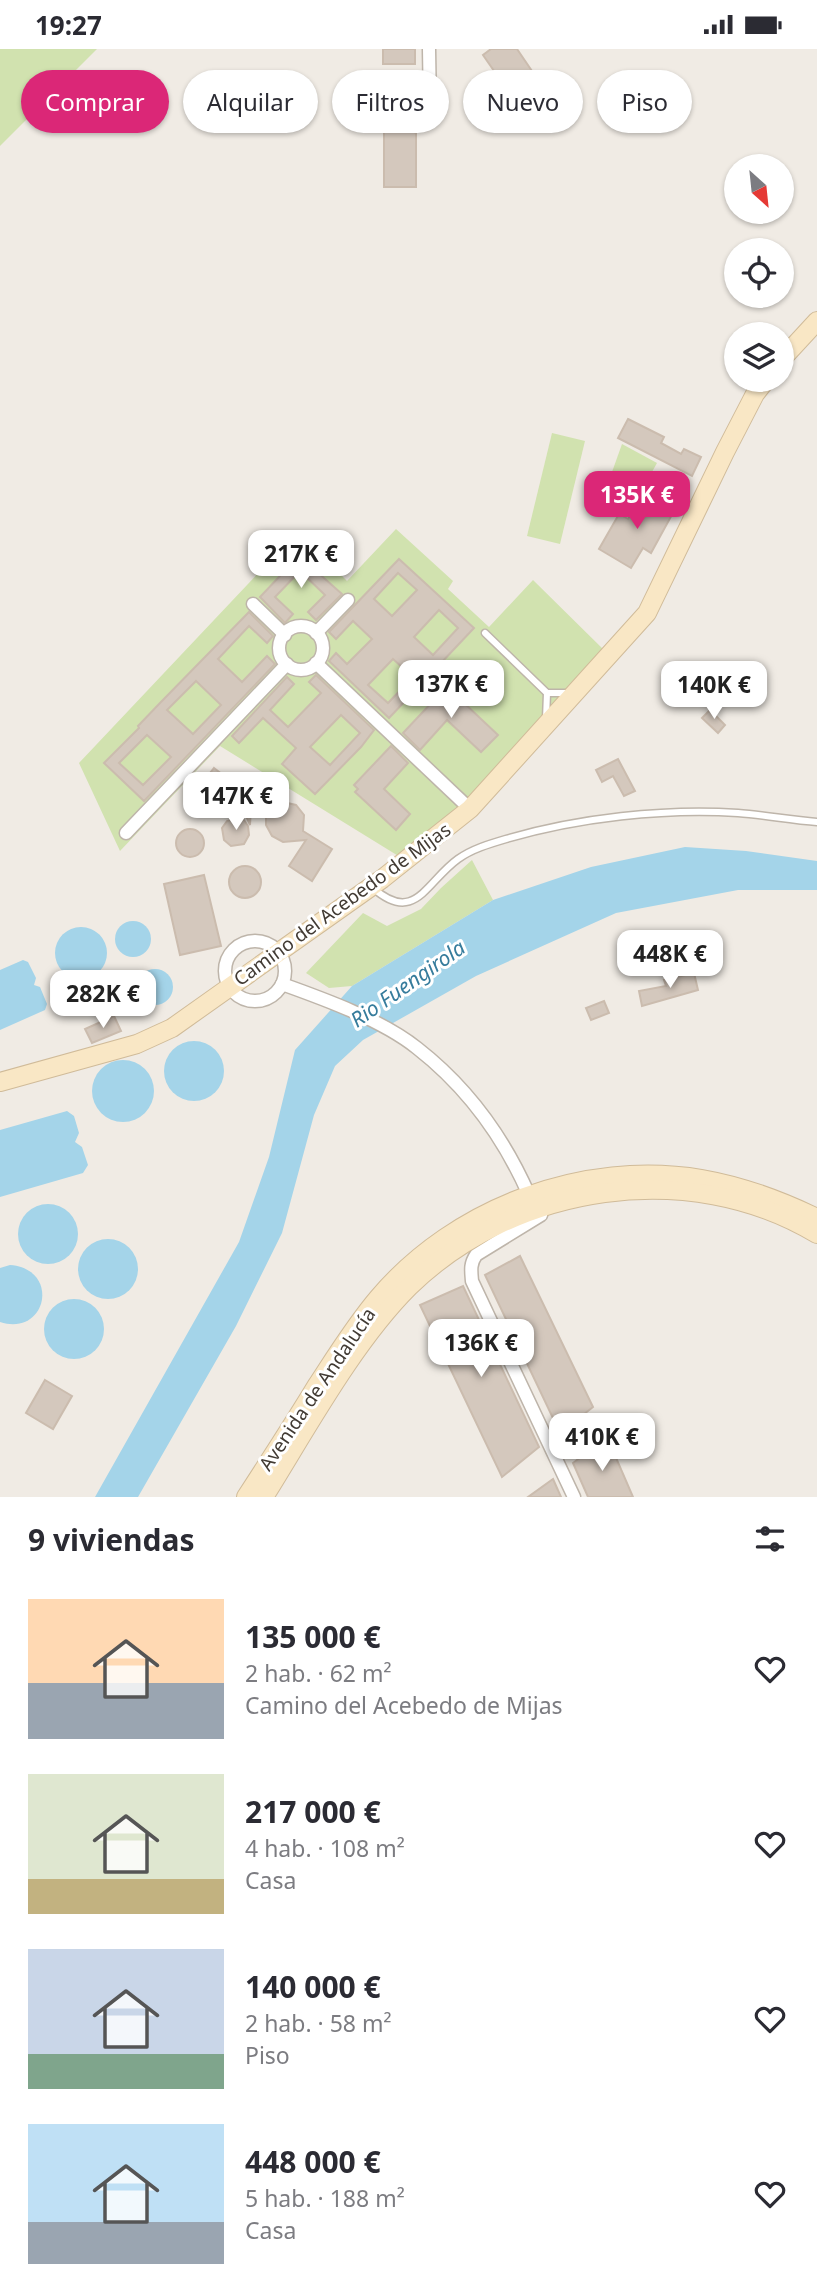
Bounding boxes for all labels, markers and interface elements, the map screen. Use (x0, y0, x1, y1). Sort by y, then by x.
text: 19:27 (35, 7, 102, 43)
chip: Comprar (21, 70, 169, 133)
chip: Alquilar (183, 70, 318, 133)
chip: Filtros (332, 70, 449, 133)
chip: Nuevo (463, 70, 583, 133)
chip: Piso (597, 70, 692, 133)
north arrow (724, 154, 794, 224)
map controls (724, 154, 794, 392)
button: locate (724, 238, 794, 308)
button: layers (724, 322, 794, 392)
pin: 135K € (580, 471, 694, 531)
text: 135K € (600, 478, 674, 510)
pin: 217K € (244, 531, 358, 590)
text: 217K € (264, 537, 338, 569)
pin: 137K € (394, 661, 508, 720)
pin: 140K € (657, 661, 771, 721)
text: 137K € (414, 667, 488, 699)
text: 140K € (677, 668, 751, 700)
pin: 147K € (179, 773, 293, 832)
text: 147K € (199, 779, 273, 811)
street label: Camino del Acebedo de Mijas (228, 816, 456, 992)
pin: 448K € (613, 930, 727, 990)
water label: Rio Fuengirola (344, 933, 470, 1033)
text: 448K € (633, 937, 707, 969)
pin: 282K € (46, 971, 160, 1030)
text: 282K € (66, 977, 140, 1009)
street label: Avenida de Andalucía (253, 1302, 381, 1476)
pin: 136K € (424, 1319, 538, 1379)
text: 136K € (444, 1326, 518, 1358)
pin: 410K € (545, 1413, 659, 1473)
text: 410K € (565, 1420, 639, 1452)
text: 9 viviendas (28, 1519, 195, 1560)
icon: filters (751, 1520, 789, 1558)
text: 135 000 € (245, 1616, 381, 1657)
icon: home (84, 1627, 168, 1711)
icon: heart (751, 1650, 789, 1688)
text: 2 hab. · 62 m² (245, 1657, 392, 1689)
text: Camino del Acebedo de Mijas (245, 1689, 563, 1721)
text: 217 000 € (245, 1791, 381, 1832)
icon: home (84, 1802, 168, 1886)
icon: heart (751, 1825, 789, 1863)
text: 4 hab. · 108 m² (245, 1832, 405, 1864)
text: Casa (245, 1864, 296, 1896)
text: 140 000 € (245, 1966, 381, 2007)
icon: home (84, 1977, 168, 2061)
icon: heart (751, 2000, 789, 2038)
text: 2 hab. · 58 m² (245, 2007, 392, 2039)
text: Piso (245, 2039, 290, 2071)
text: 448 000 € (245, 2141, 381, 2182)
icon: home (84, 2152, 168, 2236)
icon: heart (751, 2175, 789, 2213)
text: 5 hab. · 188 m² (245, 2182, 405, 2214)
text: Casa (245, 2214, 296, 2246)

